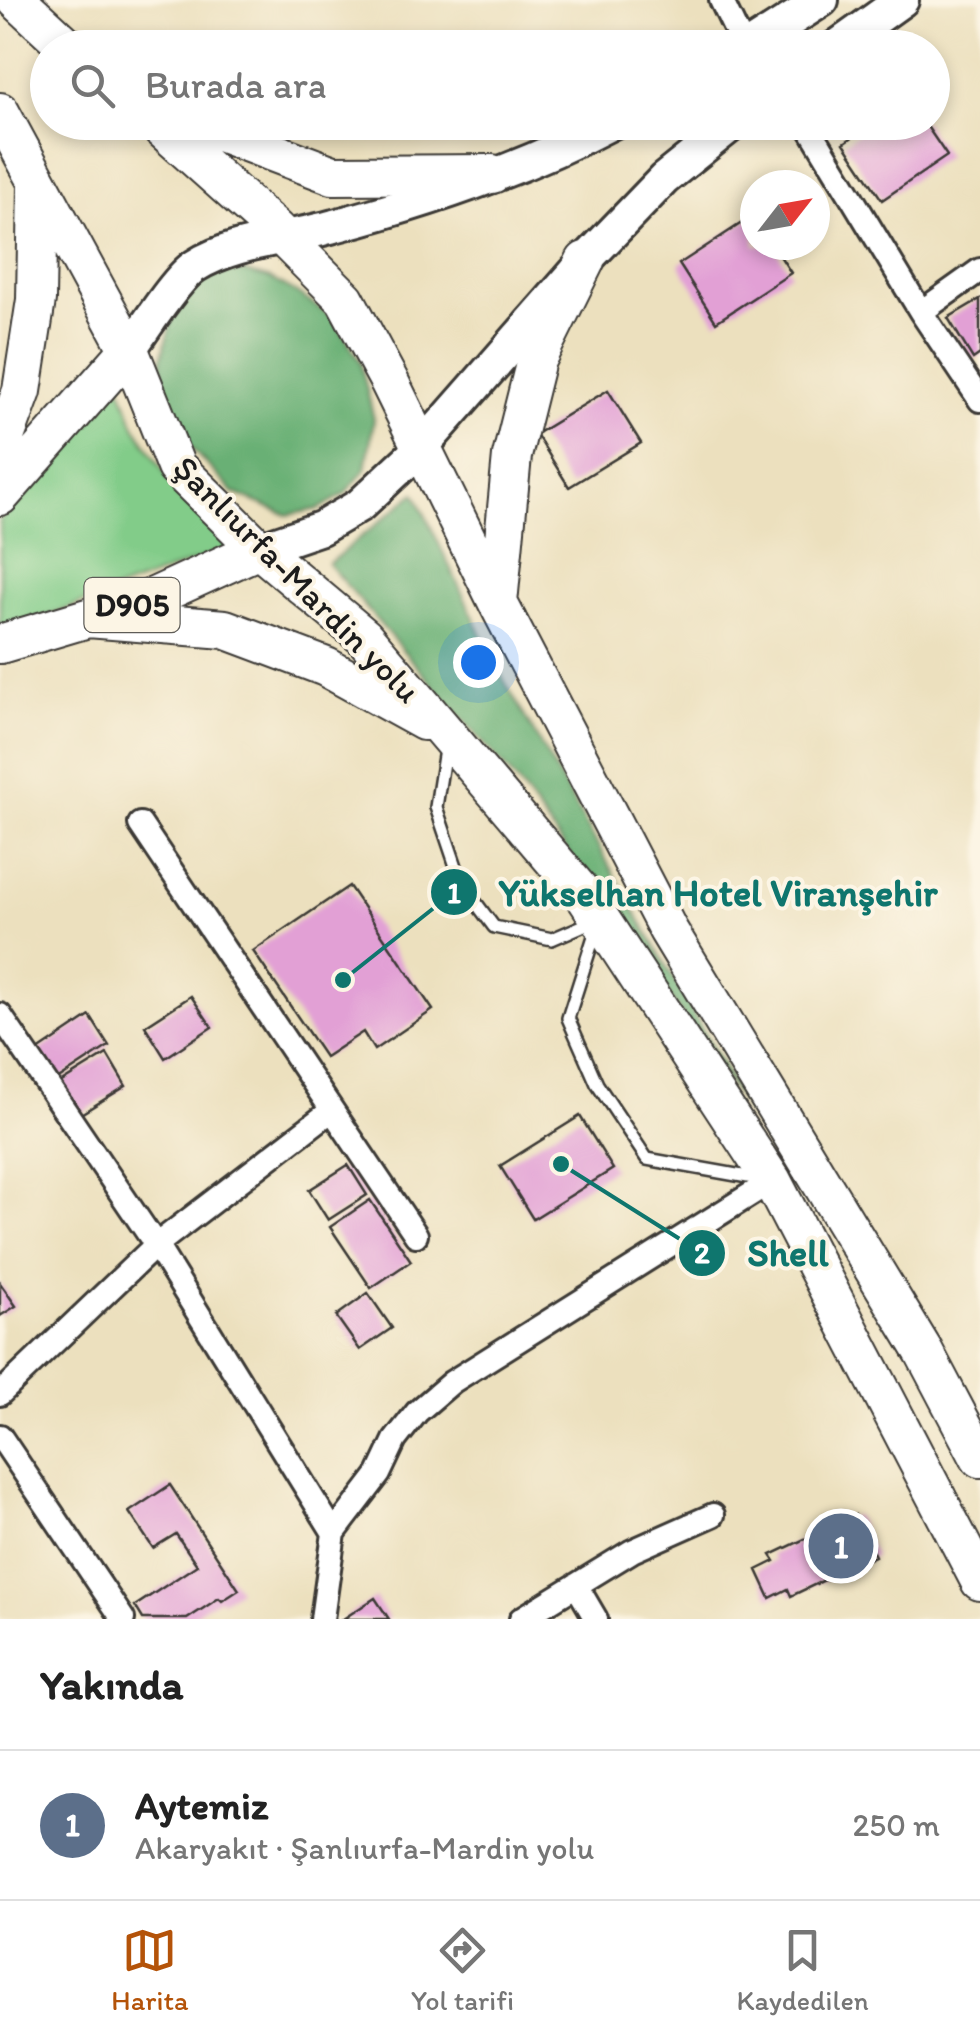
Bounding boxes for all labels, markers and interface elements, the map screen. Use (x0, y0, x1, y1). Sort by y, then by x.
search box (30, 30, 950, 140)
icon: search (65, 58, 120, 113)
text: Burada ara (145, 62, 327, 108)
north arrow (740, 170, 830, 260)
street label: Şanlıurfa-Mardin yolu (165, 447, 429, 711)
road number: D905 (84, 578, 180, 632)
your location (453, 637, 504, 688)
callout: Yükselhan Hotel Viranşehir (429, 858, 957, 926)
text: Yükselhan Hotel Viranşehir (498, 870, 938, 916)
text: 1 (447, 874, 461, 911)
callout: Shell (677, 1219, 849, 1287)
text: Shell (747, 1230, 829, 1276)
text: 2 (694, 1234, 710, 1271)
pin: 1 (808, 1508, 874, 1584)
text: Yakında (40, 1659, 183, 1710)
text: Aytemiz (135, 1783, 268, 1829)
text: 1 (65, 1806, 80, 1844)
text: 250 m (853, 1806, 940, 1844)
text: Akaryakıt · Şanlıurfa-Mardin yolu (135, 1829, 594, 1867)
tab: Harita (111, 1923, 189, 2017)
tab: Yol tarifi (411, 1923, 514, 2017)
tab: Kaydedilen (737, 1923, 869, 2017)

